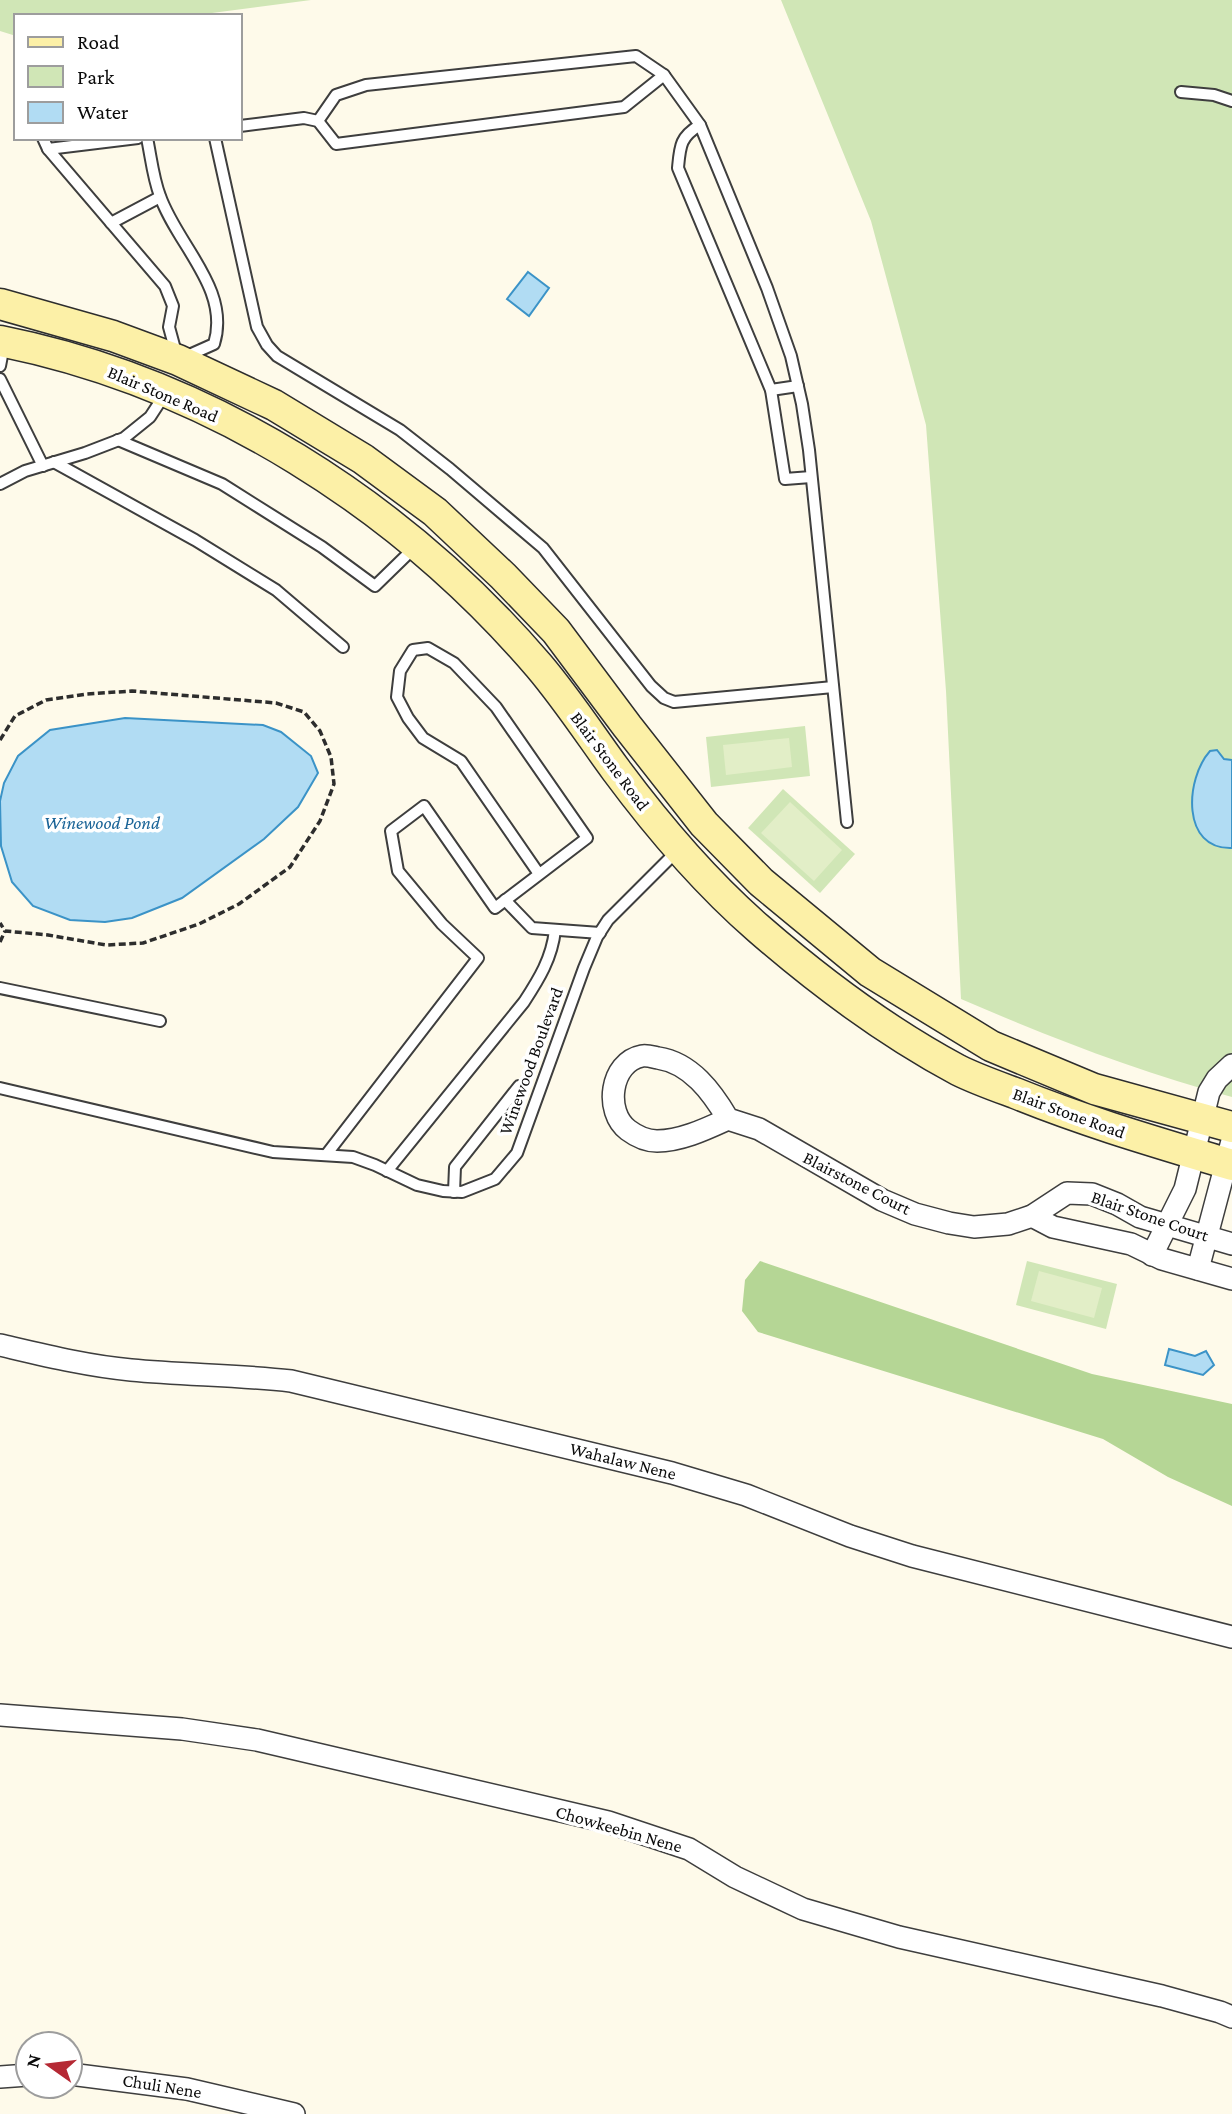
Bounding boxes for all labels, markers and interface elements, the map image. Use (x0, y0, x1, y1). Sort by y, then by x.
legend (14, 14, 242, 140)
text: Road (77, 30, 120, 54)
text: Park (77, 65, 114, 89)
text: Water (77, 100, 129, 124)
street label: Blair Stone Road (105, 362, 222, 426)
street label: Blair Stone Road (566, 708, 654, 815)
water label: Winewood Pond (44, 812, 161, 833)
street label: Winewood Boulevard (495, 984, 567, 1137)
street label: Blair Stone Road (1010, 1083, 1128, 1143)
street label: Blairstone Court (800, 1147, 915, 1219)
street label: Blair Stone Court (1089, 1187, 1212, 1246)
street label: Wahalaw Nene (568, 1438, 678, 1484)
street label: Chowkeebin Nene (553, 1801, 685, 1857)
north arrow (14, 2030, 84, 2100)
text: N (21, 2052, 45, 2070)
street label: Chuli Nene (121, 2070, 203, 2102)

